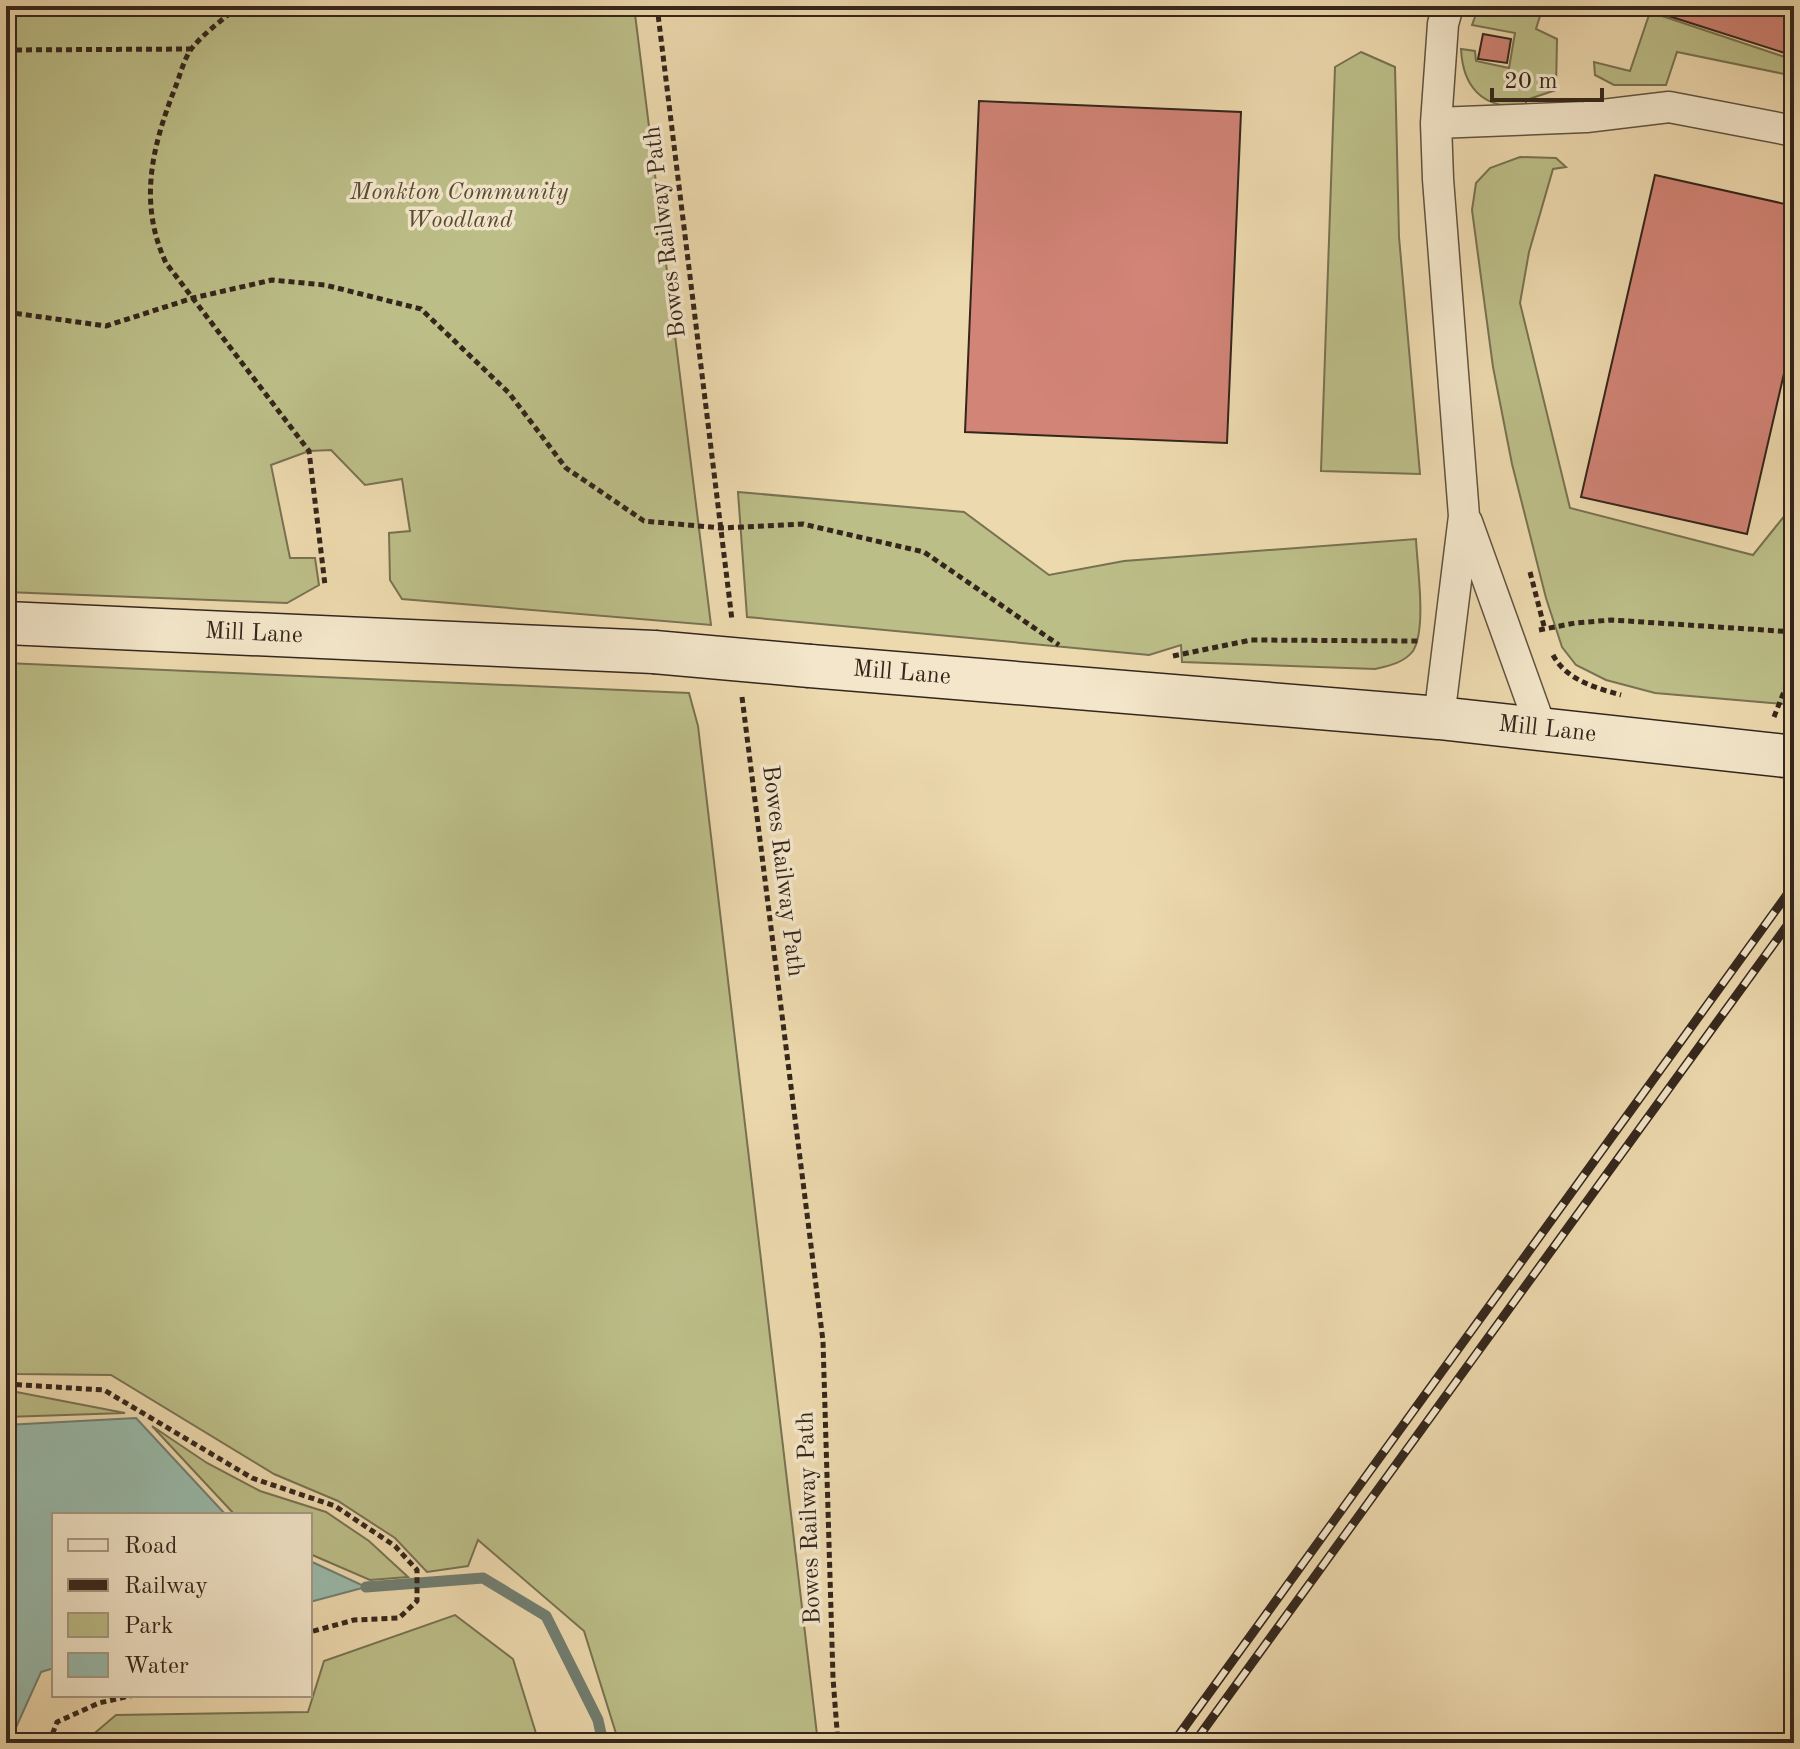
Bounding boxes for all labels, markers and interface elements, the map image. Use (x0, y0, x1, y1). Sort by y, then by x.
scale bar (1492, 52, 1602, 102)
text: 20 m (1504, 70, 1558, 94)
street label: Bowes Railway Path (641, 125, 691, 339)
park label: Monkton Community Woodland (349, 181, 569, 233)
street label: Mill Lane (204, 620, 303, 648)
street label: Mill Lane (852, 658, 952, 690)
street label: Mill Lane (1497, 713, 1597, 747)
street label: Bowes Railway Path (757, 764, 807, 978)
street label: Bowes Railway Path (794, 1411, 826, 1625)
legend (52, 1513, 312, 1697)
text: Road (124, 1535, 177, 1559)
text: Railway (124, 1575, 208, 1599)
text: Park (124, 1615, 173, 1639)
text: Water (124, 1655, 189, 1679)

